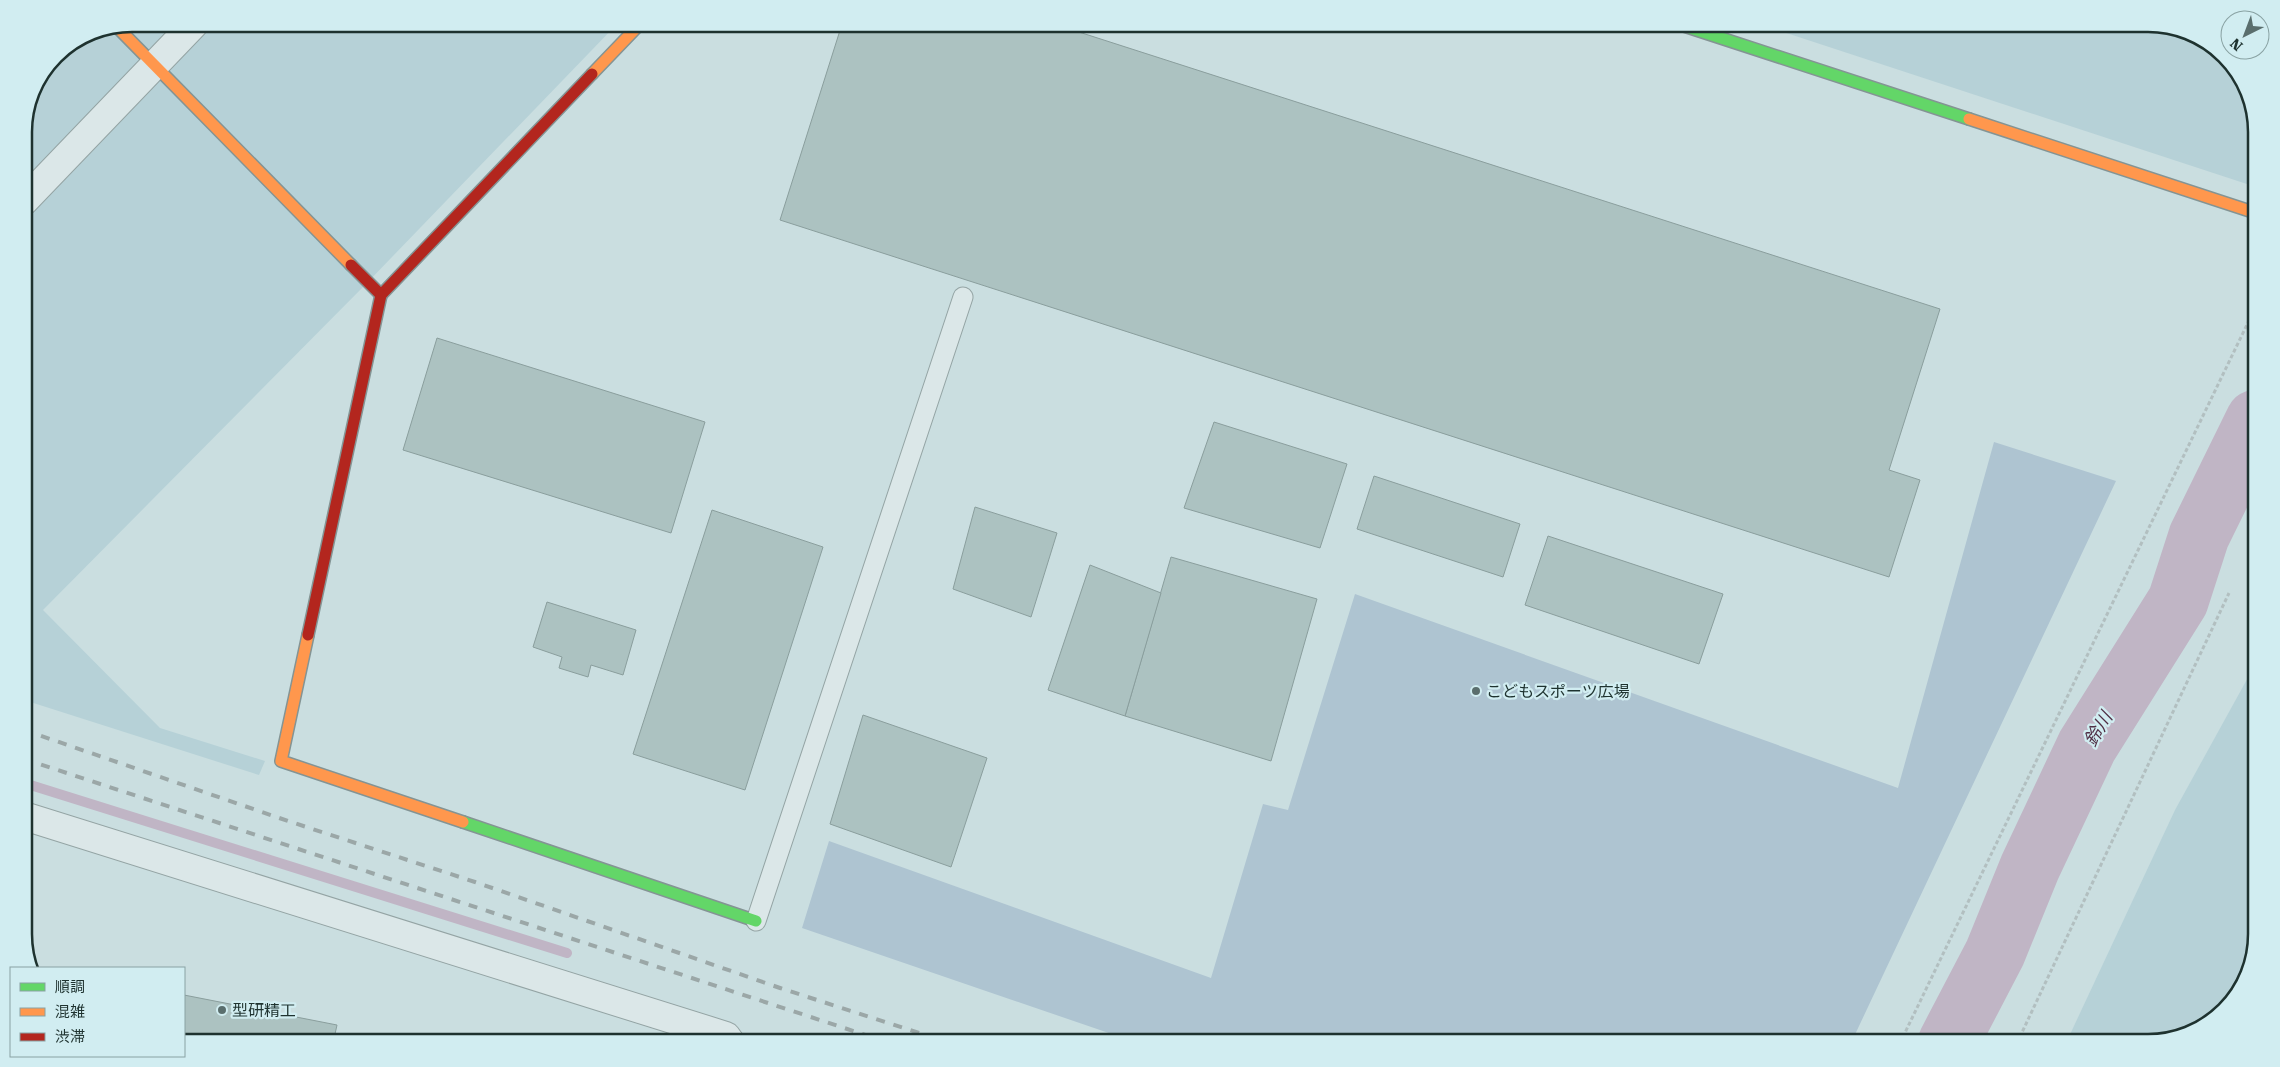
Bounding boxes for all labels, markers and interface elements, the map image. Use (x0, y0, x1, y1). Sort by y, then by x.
north arrow (2220, 10, 2270, 60)
text: N (2227, 35, 2246, 54)
place label: こどもスポーツ広場 (1486, 682, 1630, 701)
marker: こどもスポーツ広場 (1470, 685, 1482, 697)
water label: 鈴川 (2080, 706, 2117, 750)
legend (10, 967, 185, 1057)
text: 順調 (55, 978, 85, 996)
place label: 型研精工 (232, 1001, 296, 1020)
text: 混雑 (55, 1003, 85, 1021)
marker: 型研精工 (216, 1004, 228, 1016)
text: 渋滞 (55, 1028, 85, 1046)

